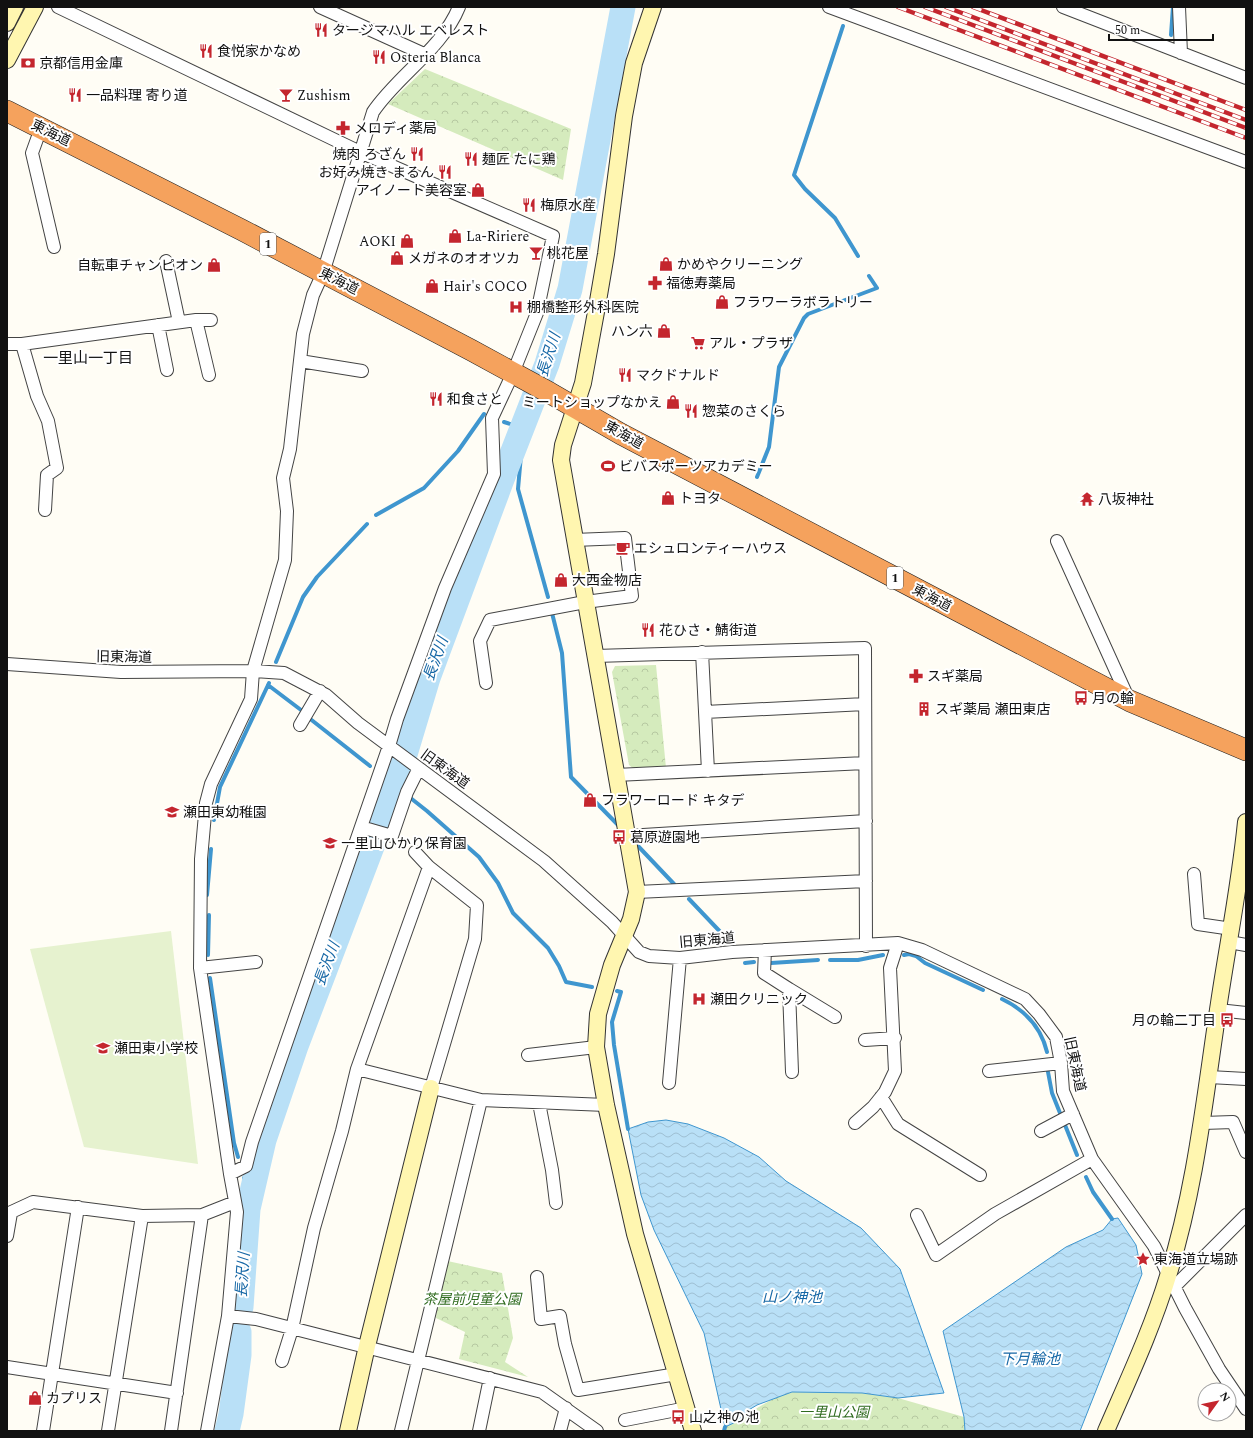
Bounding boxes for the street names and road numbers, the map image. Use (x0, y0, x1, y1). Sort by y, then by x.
street label: 東海道 (28, 114, 74, 152)
road number: 1 (260, 233, 276, 255)
street label: 東海道 (316, 262, 362, 300)
street label: 東海道 (601, 416, 647, 454)
road number: 1 (887, 567, 903, 589)
street label: 東海道 (909, 579, 955, 617)
street label: 旧東海道 (96, 646, 152, 668)
street label: 旧東海道 (416, 744, 474, 794)
street label: 旧東海道 (678, 927, 736, 953)
street label: 旧東海道 (1059, 1034, 1091, 1094)

